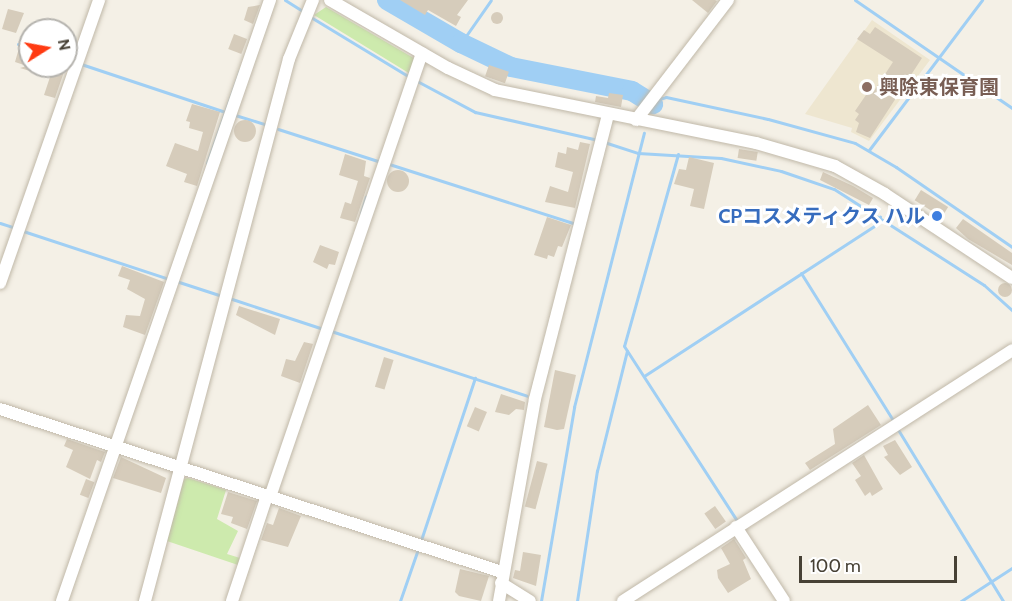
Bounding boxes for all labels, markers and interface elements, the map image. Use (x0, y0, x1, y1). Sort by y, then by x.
north arrow (18, 18, 78, 78)
text: N (54, 37, 75, 52)
place label: 興除東保育園 (879, 75, 999, 99)
marker: 興除東保育園 (860, 80, 874, 94)
place label: CPコスメティクス ハル (716, 204, 925, 228)
marker: CPコスメティクス ハル (930, 209, 944, 223)
scale bar (802, 544, 960, 582)
text: 100 m (810, 555, 861, 577)

